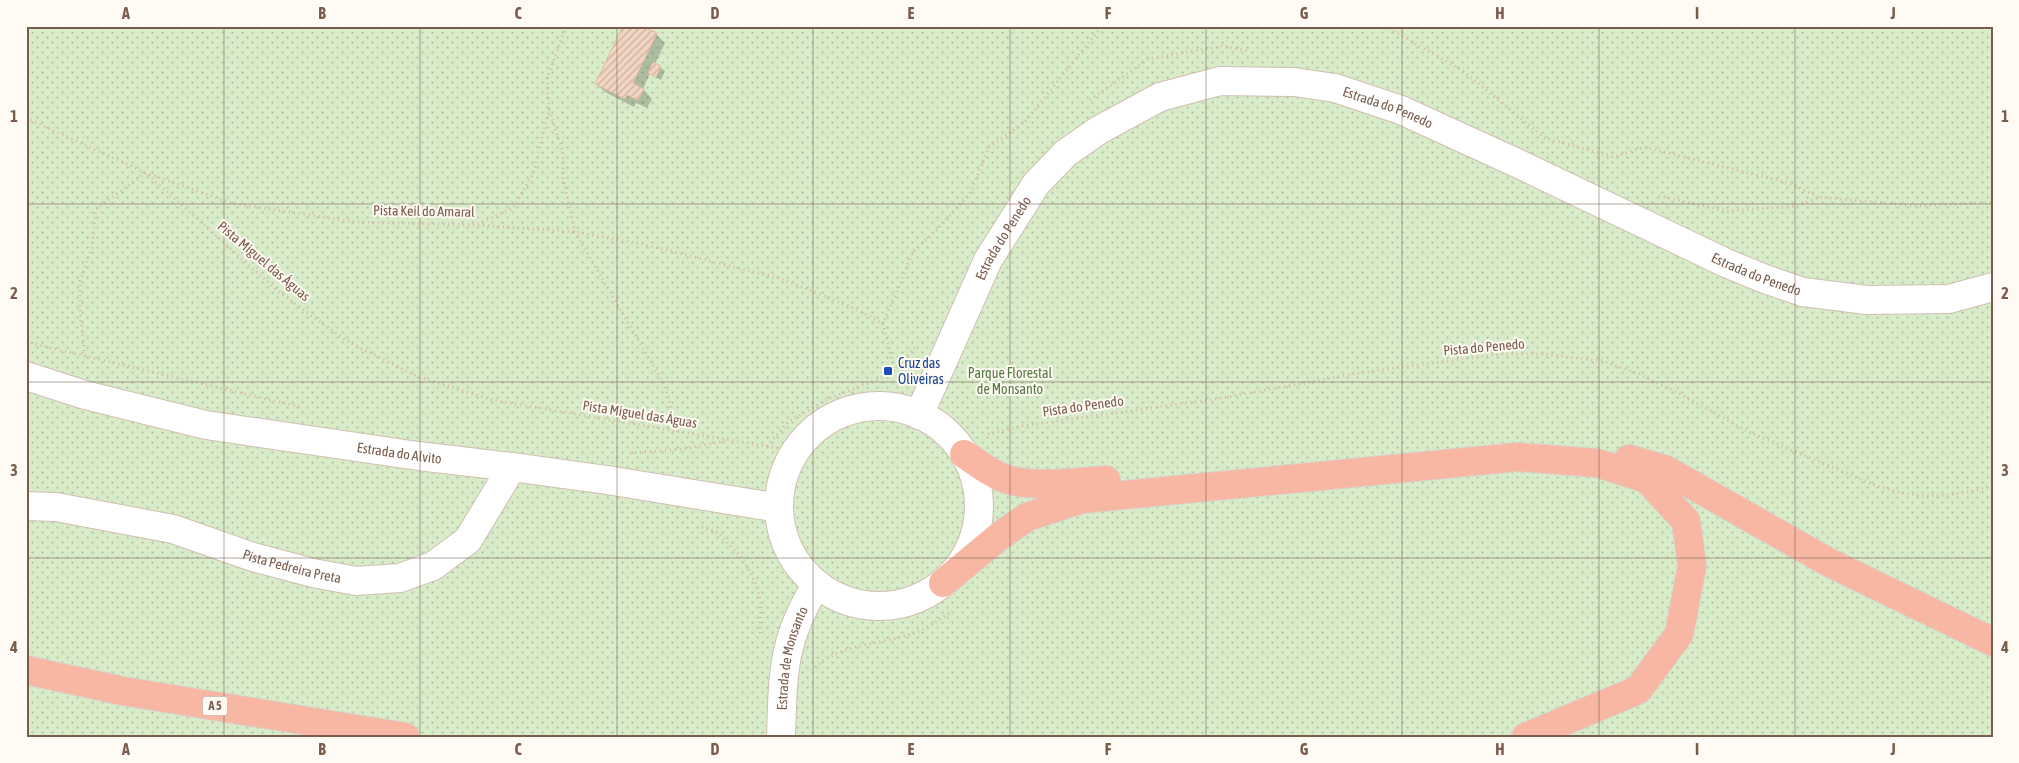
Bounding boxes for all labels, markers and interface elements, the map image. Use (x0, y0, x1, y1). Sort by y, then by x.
text: A (121, 4, 130, 22)
text: B (318, 4, 326, 22)
text: C (514, 4, 522, 22)
text: D (711, 4, 720, 22)
text: E (908, 4, 915, 22)
text: F (1105, 4, 1112, 22)
text: G (1300, 4, 1309, 22)
text: H (1495, 4, 1505, 22)
text: I (1695, 4, 1699, 22)
text: J (1889, 4, 1896, 22)
street label: Estrada do Penedo (1341, 83, 1435, 131)
text: 1 (10, 107, 18, 125)
text: 1 (2001, 107, 2009, 125)
street label: Estrada do Penedo (972, 193, 1034, 283)
street label: Pista Keil do Amaral (373, 202, 475, 220)
street label: Pista Miguel das Águas (215, 218, 313, 304)
street label: Estrada do Penedo (1709, 249, 1803, 299)
text: 2 (10, 284, 18, 302)
text: 2 (2001, 284, 2009, 302)
street label: Pista do Penedo (1443, 335, 1525, 359)
place label: Cruz das Oliveiras (898, 355, 944, 387)
marker: Cruz das Oliveiras (882, 365, 894, 377)
park label: Parque Florestal de Monsanto (968, 365, 1052, 397)
street label: Pista do Penedo (1041, 392, 1125, 420)
street label: Pista Miguel das Águas (582, 397, 698, 431)
street label: Estrada do Alvito (356, 439, 443, 467)
text: 3 (10, 461, 18, 479)
text: 3 (2001, 461, 2009, 479)
street label: Pista Pedreira Preta (241, 546, 343, 586)
street label: Estrada de Monsanto (774, 604, 811, 711)
text: 4 (9, 638, 18, 656)
text: 4 (2000, 638, 2009, 656)
road number: A 5 (202, 696, 228, 716)
text: A (121, 740, 130, 758)
text: B (318, 740, 326, 758)
text: C (514, 740, 522, 758)
text: D (711, 740, 720, 758)
text: E (908, 740, 915, 758)
text: F (1105, 740, 1112, 758)
text: G (1300, 740, 1309, 758)
text: H (1495, 740, 1505, 758)
text: I (1695, 740, 1699, 758)
text: J (1889, 740, 1896, 758)

